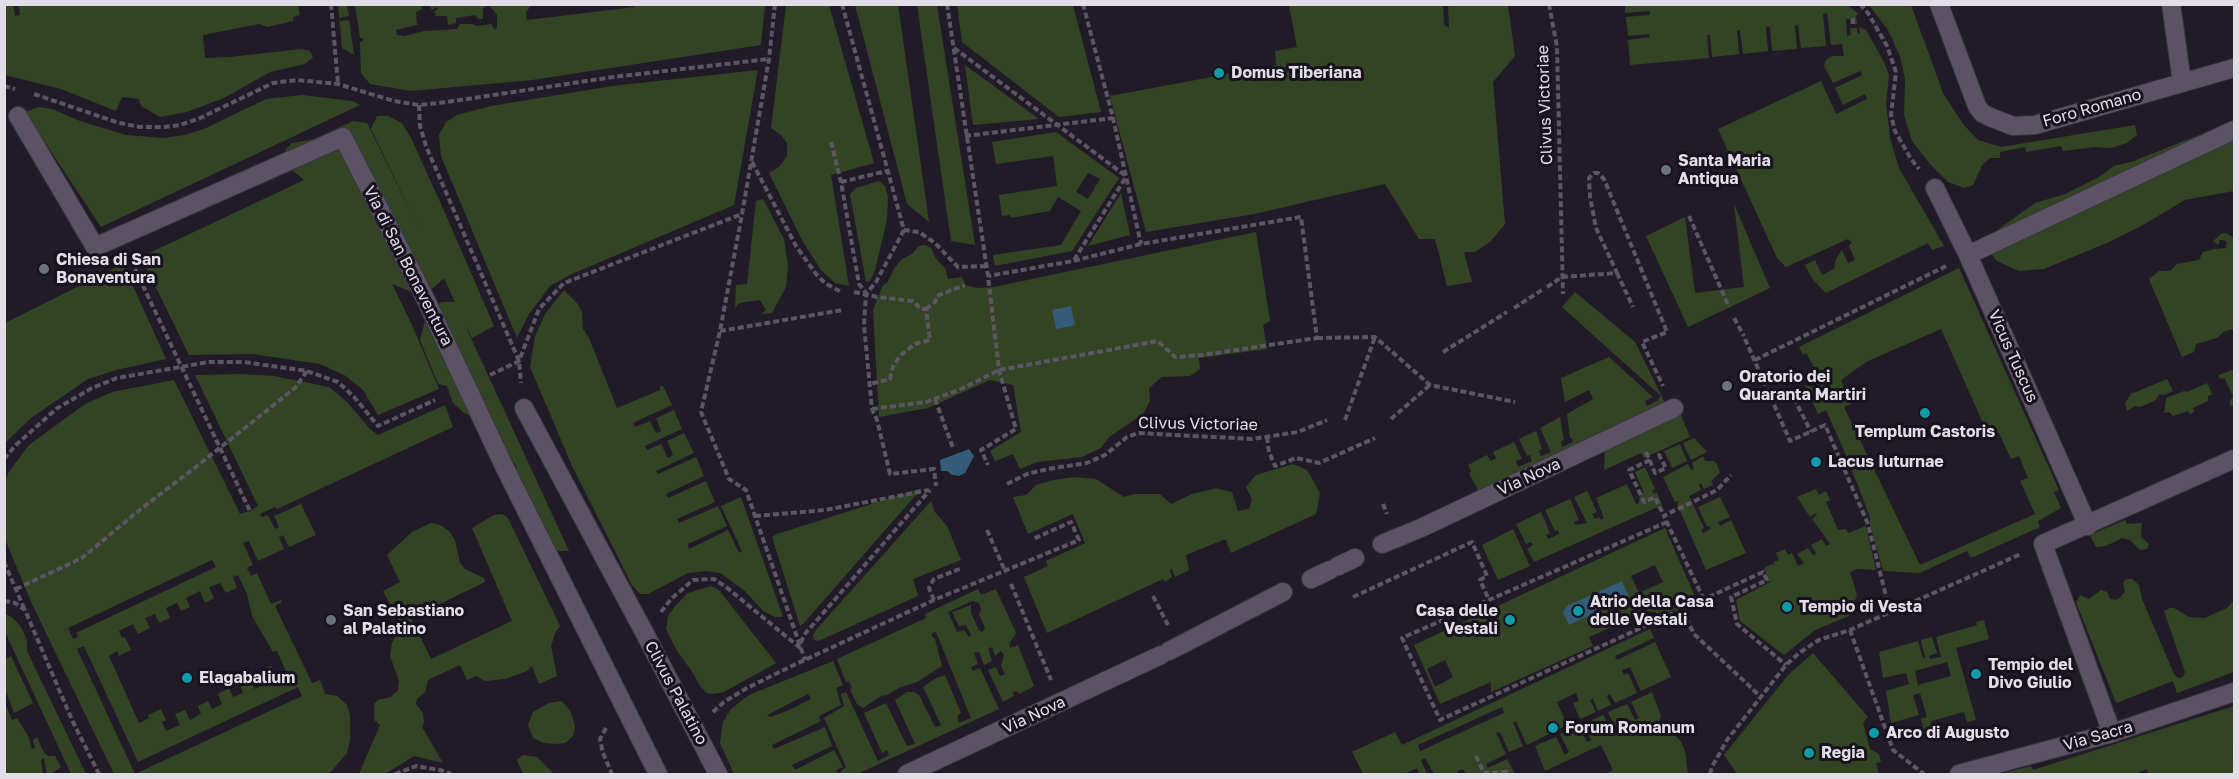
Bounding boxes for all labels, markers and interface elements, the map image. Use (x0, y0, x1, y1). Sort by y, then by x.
street label: Clivus Victoriae (1533, 45, 1557, 165)
place label: Domus Tiberiana (1231, 63, 1361, 83)
marker: Domus Tiberiana (1212, 66, 1226, 80)
street label: Foro Romano (2041, 85, 2143, 131)
place label: Santa Maria Antiqua (1678, 151, 1771, 189)
marker: Santa Maria Antiqua (1659, 163, 1673, 177)
street label: Via di San Bonaventura (359, 183, 457, 349)
place label: Chiesa di San Bonaventura (56, 250, 161, 288)
marker: Chiesa di San Bonaventura (37, 262, 51, 276)
street label: Vicus Tuscus (1984, 307, 2042, 405)
place label: Oratorio dei Quaranta Martiri (1739, 367, 1866, 405)
marker: Oratorio dei Quaranta Martiri (1720, 379, 1734, 393)
marker: Templum Castoris (1918, 406, 1932, 420)
street label: Clivus Victoriae (1138, 413, 1258, 435)
place label: Templum Castoris (1855, 422, 1995, 442)
place label: Lacus Iuturnae (1828, 452, 1944, 472)
street label: Via Nova (1495, 454, 1563, 500)
marker: Lacus Iuturnae (1809, 455, 1823, 469)
place label: Atrio della Casa delle Vestali (1590, 592, 1714, 630)
place label: Tempio di Vesta (1799, 597, 1922, 617)
marker: Tempio di Vesta (1780, 600, 1794, 614)
place label: San Sebastiano al Palatino (343, 601, 464, 639)
place label: Casa delle Vestali (1416, 601, 1498, 639)
marker: Atrio della Casa delle Vestali (1571, 604, 1585, 618)
marker: San Sebastiano al Palatino (324, 613, 338, 627)
marker: Casa delle Vestali (1503, 613, 1517, 627)
street label: Clivus Palatino (641, 638, 711, 748)
place label: Tempio del Divo Giulio (1988, 655, 2073, 693)
marker: Tempio del Divo Giulio (1969, 667, 1983, 681)
place label: Elagabalium (199, 668, 295, 688)
marker: Elagabalium (180, 671, 194, 685)
street label: Via Nova (1000, 692, 1068, 738)
street label: Via Sacra (2061, 717, 2135, 755)
place label: Forum Romanum (1565, 718, 1695, 738)
marker: Forum Romanum (1546, 721, 1560, 735)
place label: Arco di Augusto (1886, 723, 2009, 743)
marker: Arco di Augusto (1867, 726, 1881, 740)
place label: Regia (1821, 743, 1865, 763)
marker: Regia (1802, 746, 1816, 760)

